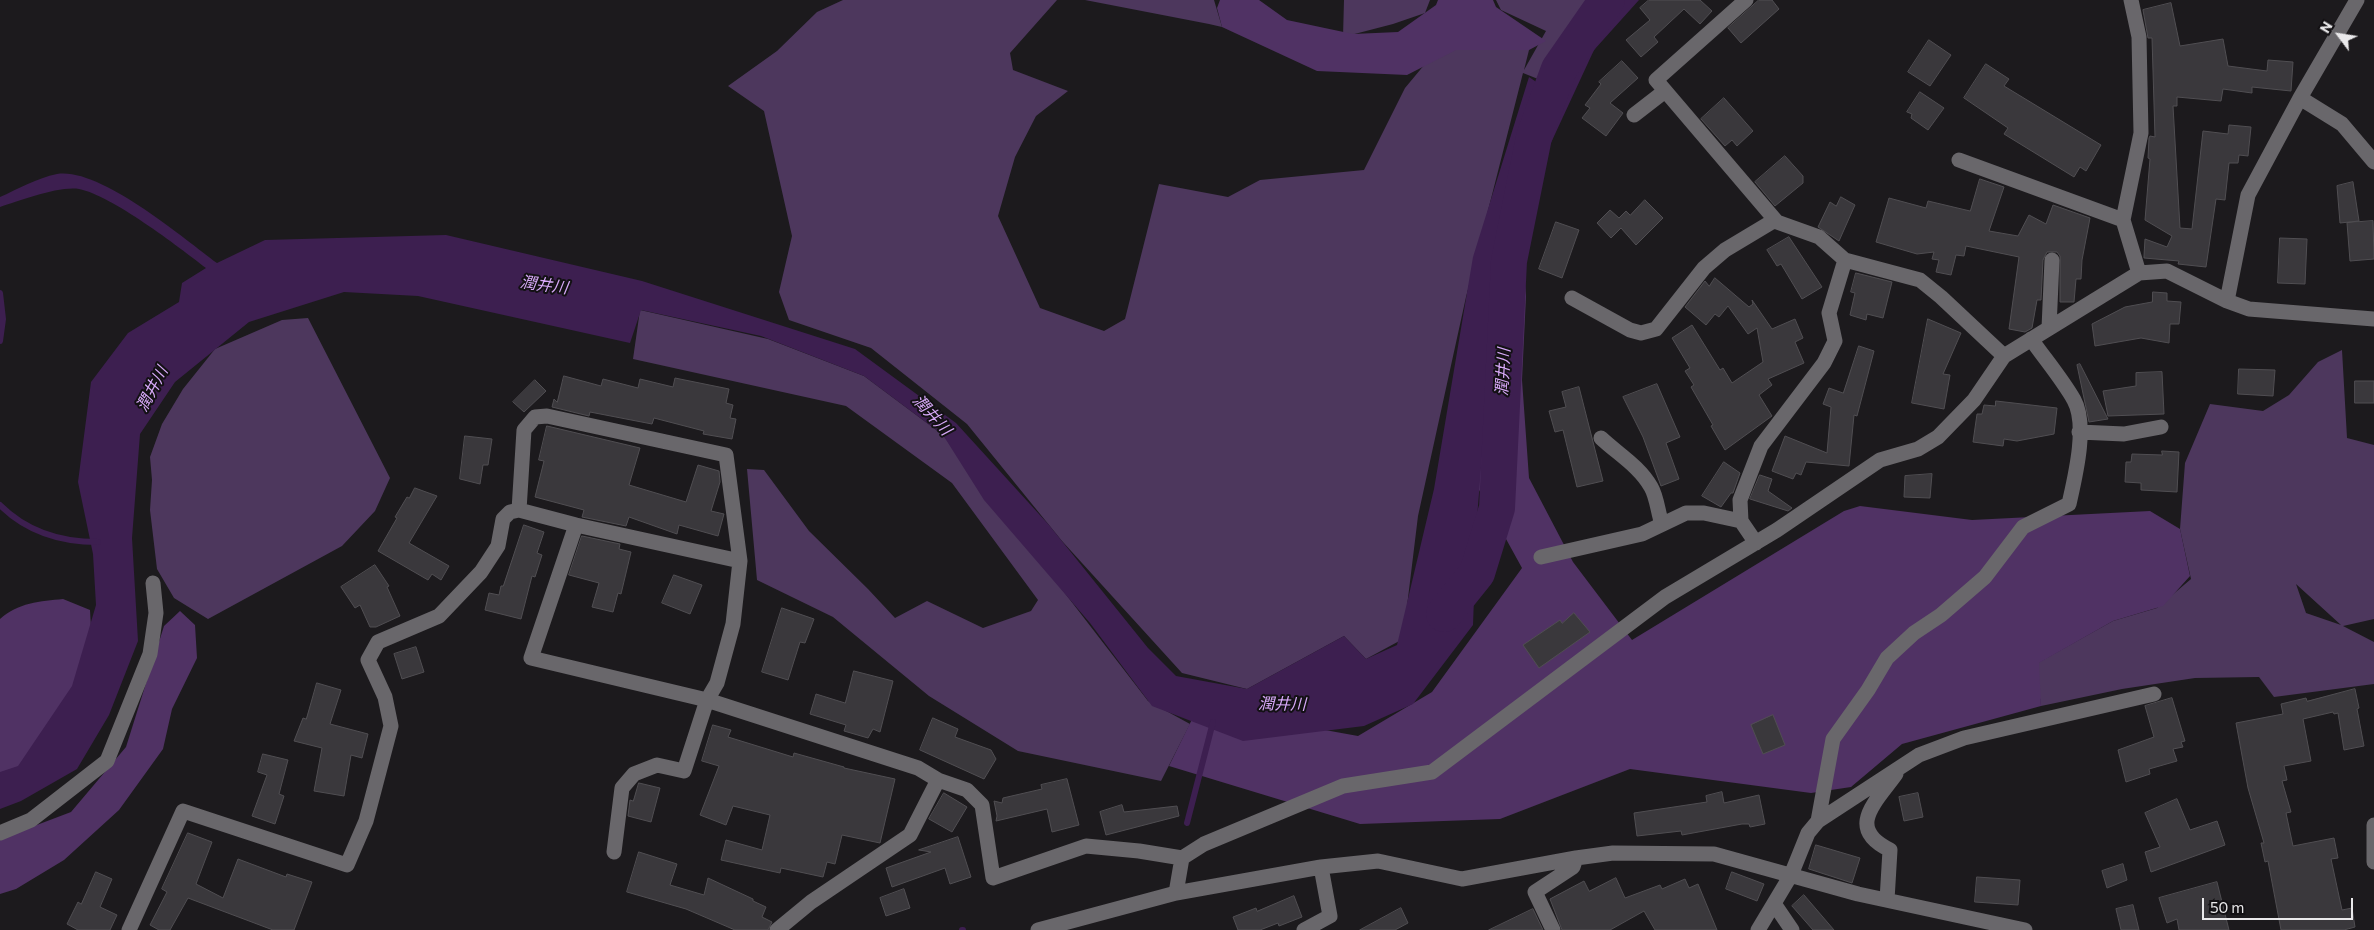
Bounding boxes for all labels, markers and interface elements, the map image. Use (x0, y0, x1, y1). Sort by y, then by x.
north arrow (2314, 10, 2364, 60)
text: N (2316, 18, 2336, 36)
water label: 潤井川 (519, 272, 569, 298)
water label: 潤井川 (1492, 348, 1514, 396)
water label: 潤井川 (132, 363, 172, 415)
water label: 潤井川 (909, 391, 955, 439)
water label: 潤井川 (1258, 694, 1306, 714)
scale bar (2204, 888, 2355, 920)
text: 50 m (2210, 898, 2244, 916)

